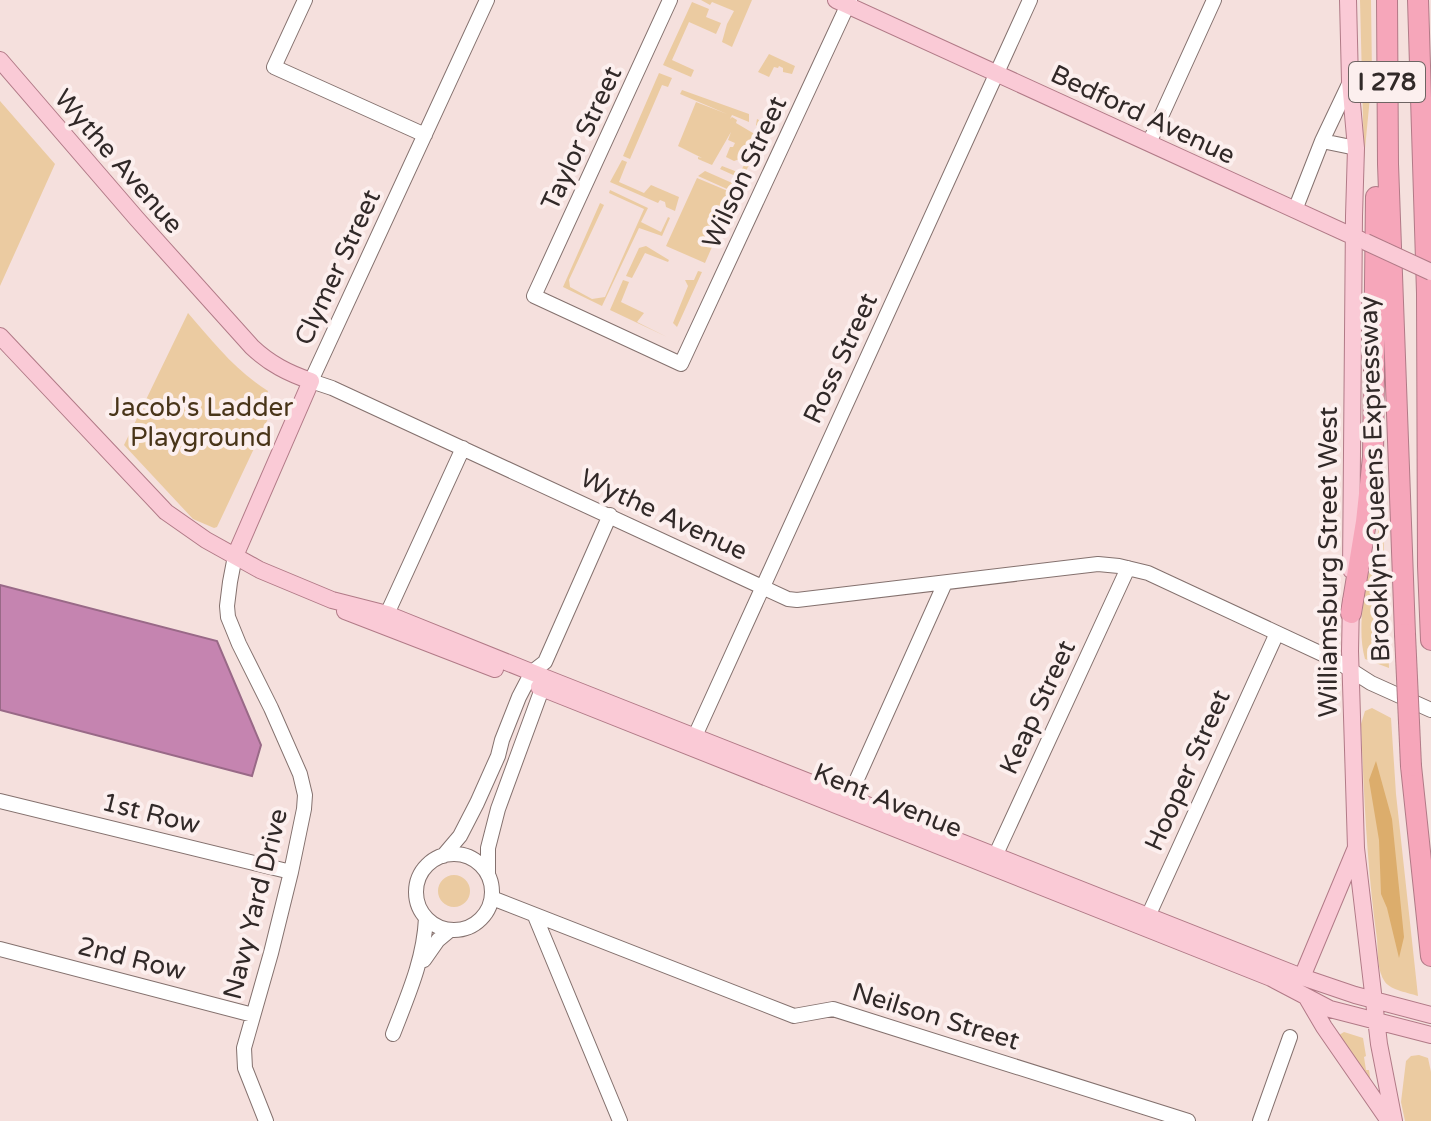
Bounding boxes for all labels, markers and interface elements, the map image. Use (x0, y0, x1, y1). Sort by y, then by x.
street label: Bedford Avenue (1046, 58, 1240, 171)
street label: Taylor Street (535, 61, 628, 215)
road number: I 278 (1349, 62, 1425, 102)
street label: Wythe Avenue (48, 83, 190, 240)
street label: Wilson Street (696, 91, 793, 253)
street label: Clymer Street (288, 184, 387, 350)
street label: Ross Street (797, 288, 884, 428)
street label: Brooklyn-Queens Expressway (1353, 295, 1396, 663)
park label: Jacob's Ladder Playground (109, 392, 293, 453)
street label: Williamsburg Street West (1313, 406, 1344, 718)
street label: Wythe Avenue (575, 462, 752, 567)
street label: Keap Street (993, 635, 1082, 779)
street label: Hooper Street (1138, 685, 1237, 856)
street label: Kent Avenue (809, 757, 967, 844)
street label: 1st Row (99, 786, 203, 841)
street label: Navy Yard Drive (217, 805, 294, 1003)
street label: 2nd Row (75, 930, 189, 987)
street label: Neilson Street (848, 976, 1023, 1057)

